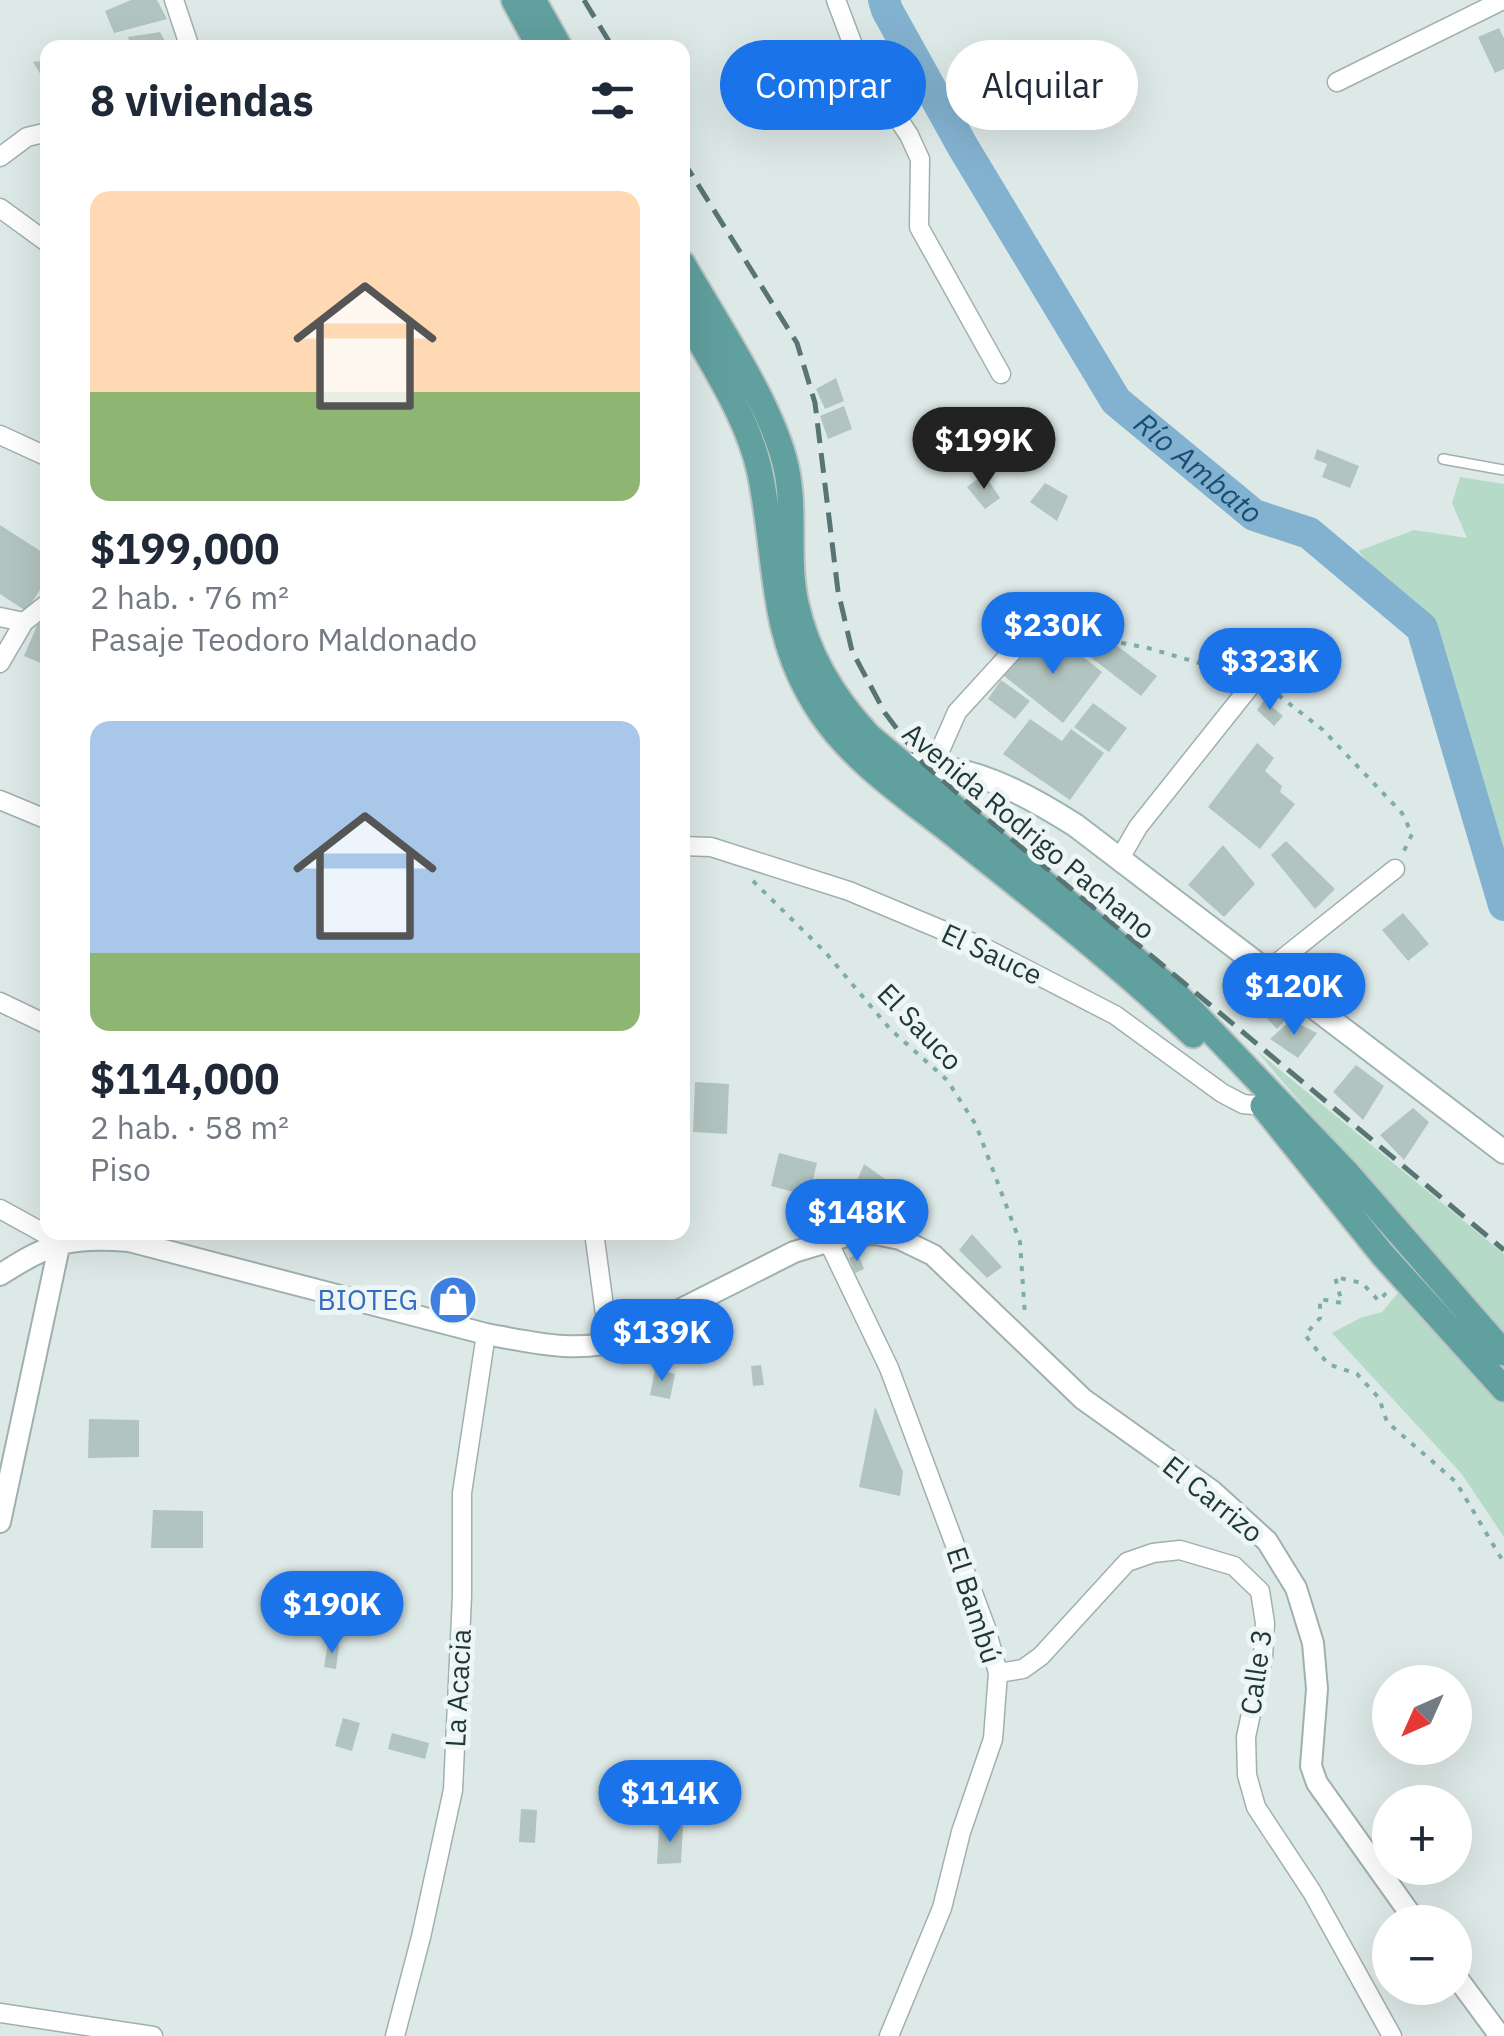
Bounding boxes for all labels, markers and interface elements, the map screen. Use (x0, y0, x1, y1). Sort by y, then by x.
chip: Comprar (720, 40, 926, 130)
chip: Alquilar (946, 40, 1138, 130)
text: 8 viviendas (90, 73, 314, 128)
icon: filters (585, 73, 640, 128)
icon: home (275, 256, 455, 436)
water label: Río Ambato (1127, 403, 1271, 532)
pin: $199K (914, 407, 1054, 492)
text: $199K (934, 418, 1034, 460)
text: $199,000 (90, 521, 279, 576)
text: 2 hab. · 76 m² (90, 576, 289, 618)
pin: $230K (983, 592, 1123, 677)
text: $230K (1003, 603, 1103, 645)
text: Pasaje Teodoro Maldonado (90, 618, 477, 660)
pin: $323K (1200, 628, 1340, 713)
text: $323K (1220, 639, 1320, 681)
street label: Avenida Rodrigo Pachano (895, 714, 1163, 947)
icon: home (275, 786, 455, 966)
street label: El Sauce (936, 914, 1049, 993)
pin: $120K (1224, 953, 1364, 1038)
text: $120K (1244, 964, 1344, 1006)
street label: El Sauco (870, 975, 971, 1078)
text: $114,000 (90, 1051, 279, 1106)
text: 2 hab. · 58 m² (90, 1106, 289, 1148)
text: Piso (90, 1148, 151, 1190)
pin: $148K (787, 1179, 927, 1264)
text: $148K (807, 1190, 907, 1232)
shop icon: BIOTEG (427, 1274, 479, 1326)
place label: BIOTEG (317, 1281, 418, 1318)
pin: $139K (592, 1299, 732, 1384)
text: $139K (612, 1310, 712, 1352)
street label: El Carrizo (1155, 1447, 1271, 1550)
street label: El Bambú (938, 1542, 1011, 1668)
pin: $190K (262, 1571, 402, 1656)
text: $190K (282, 1582, 382, 1624)
street label: Calle 3 (1231, 1627, 1280, 1717)
street label: La Acacia (436, 1628, 479, 1748)
north arrow (1372, 1665, 1472, 1765)
map controls (1372, 1665, 1472, 2005)
pin: $114K (600, 1760, 740, 1845)
text: $114K (620, 1771, 720, 1813)
button: + (1372, 1785, 1472, 1885)
button: − (1372, 1905, 1472, 2005)

